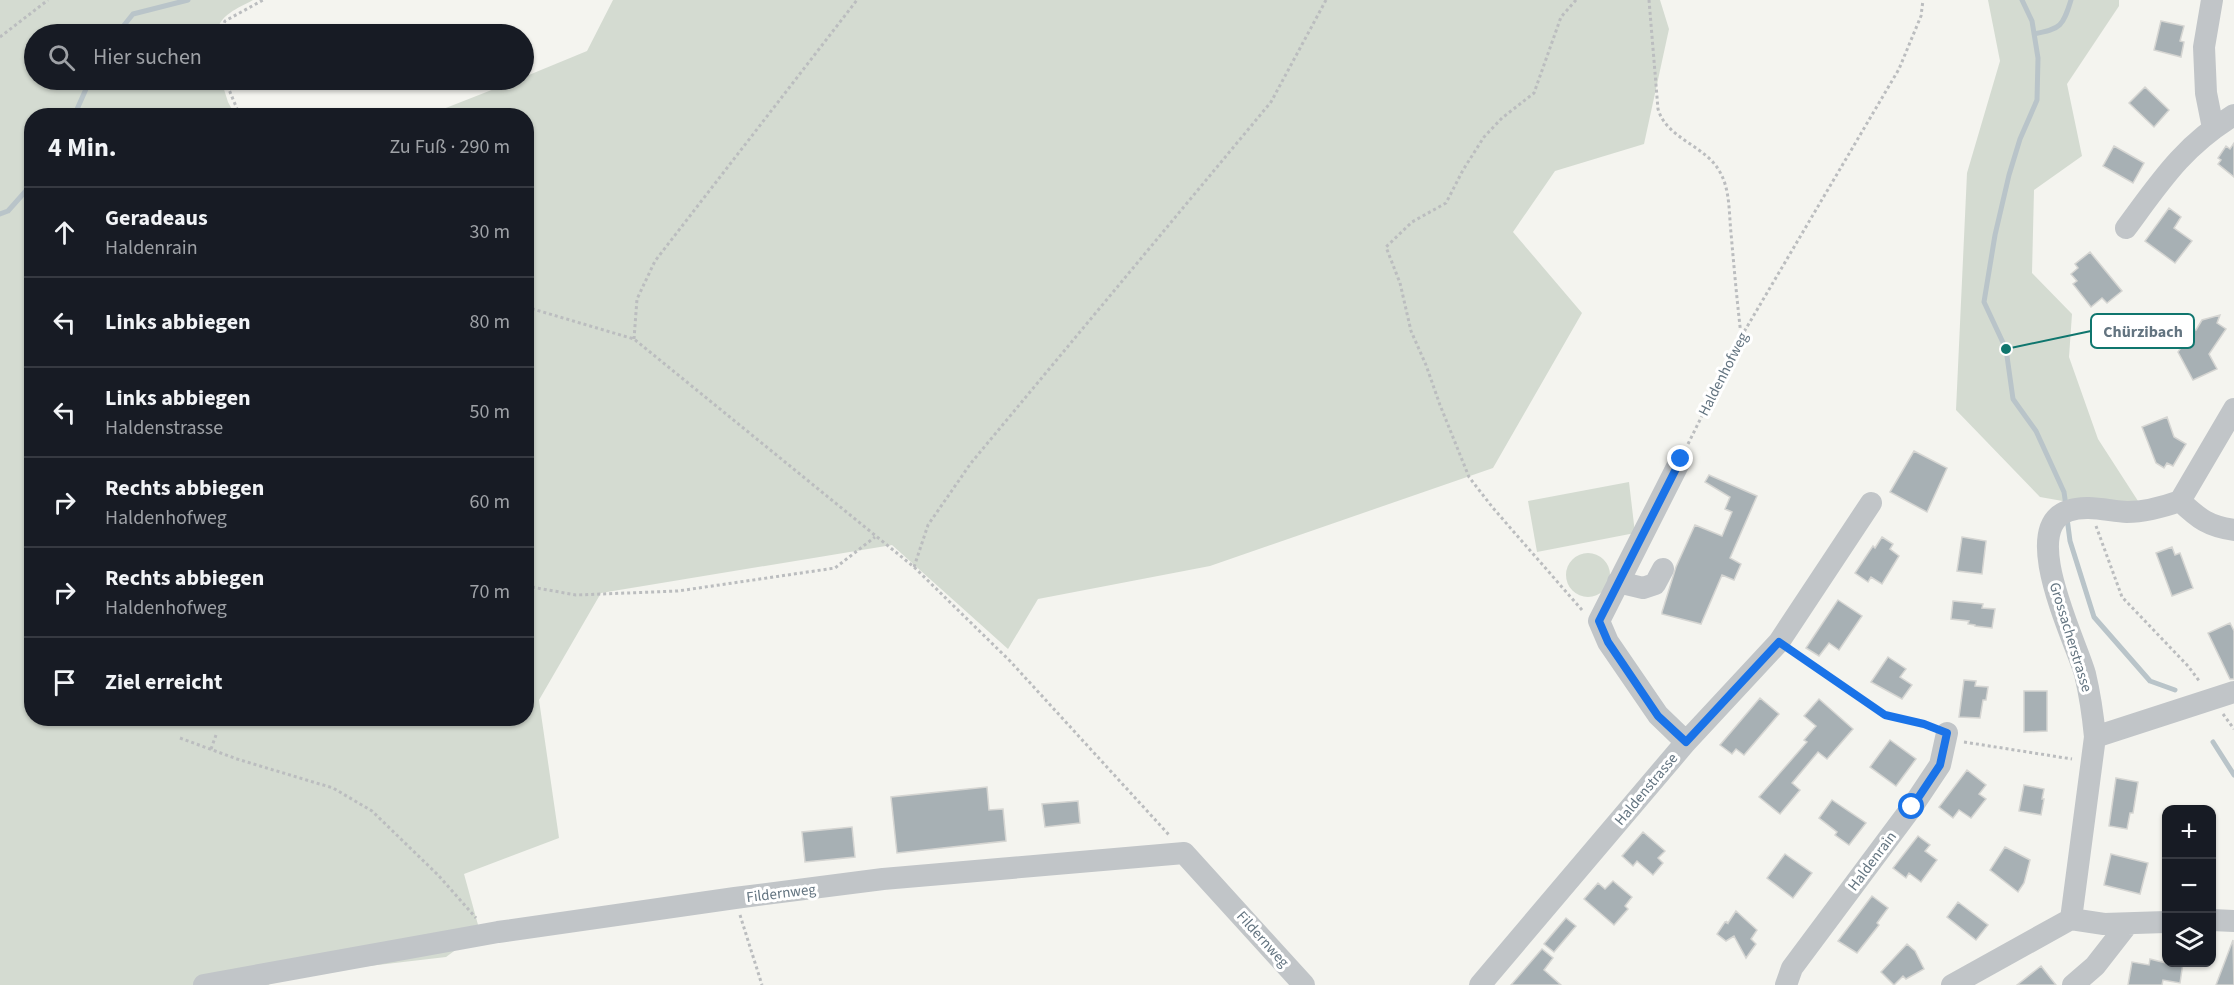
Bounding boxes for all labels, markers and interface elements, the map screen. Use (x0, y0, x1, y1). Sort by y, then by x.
search box (24, 24, 534, 90)
icon: search (45, 41, 78, 74)
text: Hier suchen (93, 41, 202, 73)
text: 4 Min. (48, 129, 117, 166)
text: Zu Fuß · 290 m (389, 133, 510, 161)
text: Geradeaus (105, 202, 208, 234)
icon: ahead (48, 216, 81, 249)
text: 30 m (470, 218, 510, 246)
text: Haldenrain (105, 234, 198, 262)
icon: left (48, 306, 81, 339)
text: Links abbiegen (105, 306, 251, 338)
text: 80 m (470, 308, 510, 336)
callout: Chürzibach (2091, 314, 2194, 348)
text: Chürzibach (2103, 321, 2183, 343)
street label: Haldenhofweg (1693, 328, 1754, 420)
text: Links abbiegen (105, 382, 251, 414)
icon: left (48, 396, 81, 429)
text: 50 m (470, 398, 510, 426)
text: Haldenstrasse (105, 414, 223, 442)
route end (1667, 445, 1693, 471)
text: Rechts abbiegen (105, 472, 264, 504)
icon: right (48, 486, 81, 519)
text: 60 m (470, 488, 510, 516)
text: Haldenhofweg (105, 504, 227, 532)
text: Rechts abbiegen (105, 562, 264, 594)
icon: right (48, 576, 81, 609)
text: 70 m (470, 578, 510, 606)
street label: Grossacherstrasse (2044, 580, 2097, 695)
text: Haldenhofweg (105, 594, 227, 622)
icon: arrive (48, 666, 81, 699)
text: Ziel erreicht (105, 666, 223, 698)
street label: Haldenstrasse (1610, 749, 1683, 830)
route start (1898, 793, 1924, 819)
map controls (2162, 805, 2216, 967)
button: + (2162, 805, 2216, 859)
street label: Haldenrain (1843, 827, 1902, 895)
button: − (2162, 859, 2216, 913)
street label: Fildernweg (745, 879, 817, 908)
street label: Fildernweg (1232, 906, 1294, 973)
button: layers (2162, 913, 2216, 967)

